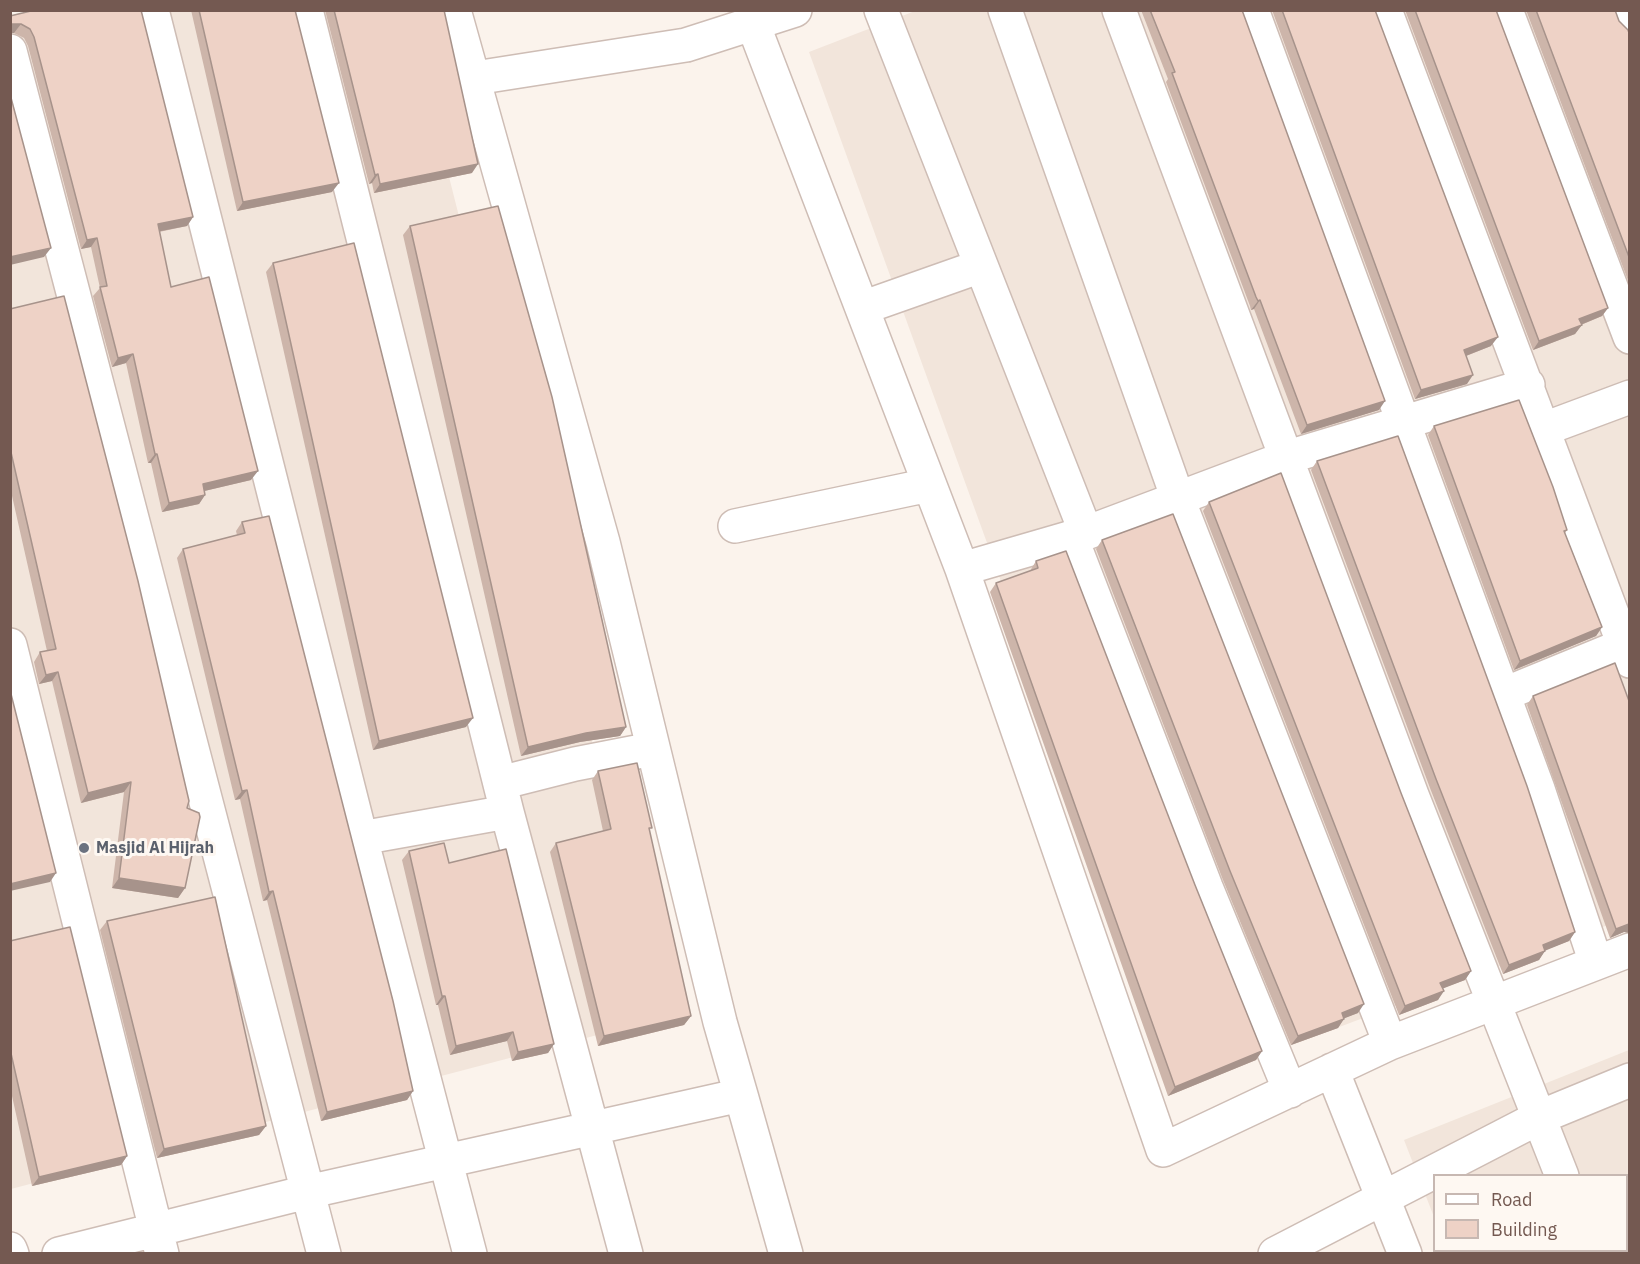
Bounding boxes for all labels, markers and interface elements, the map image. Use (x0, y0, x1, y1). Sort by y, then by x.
place label: Masjid Al Hijrah (96, 838, 214, 858)
marker: Masjid Al Hijrah (77, 841, 91, 855)
legend (1433, 1174, 1628, 1252)
text: Road (1491, 1188, 1532, 1211)
text: Building (1491, 1218, 1557, 1241)

